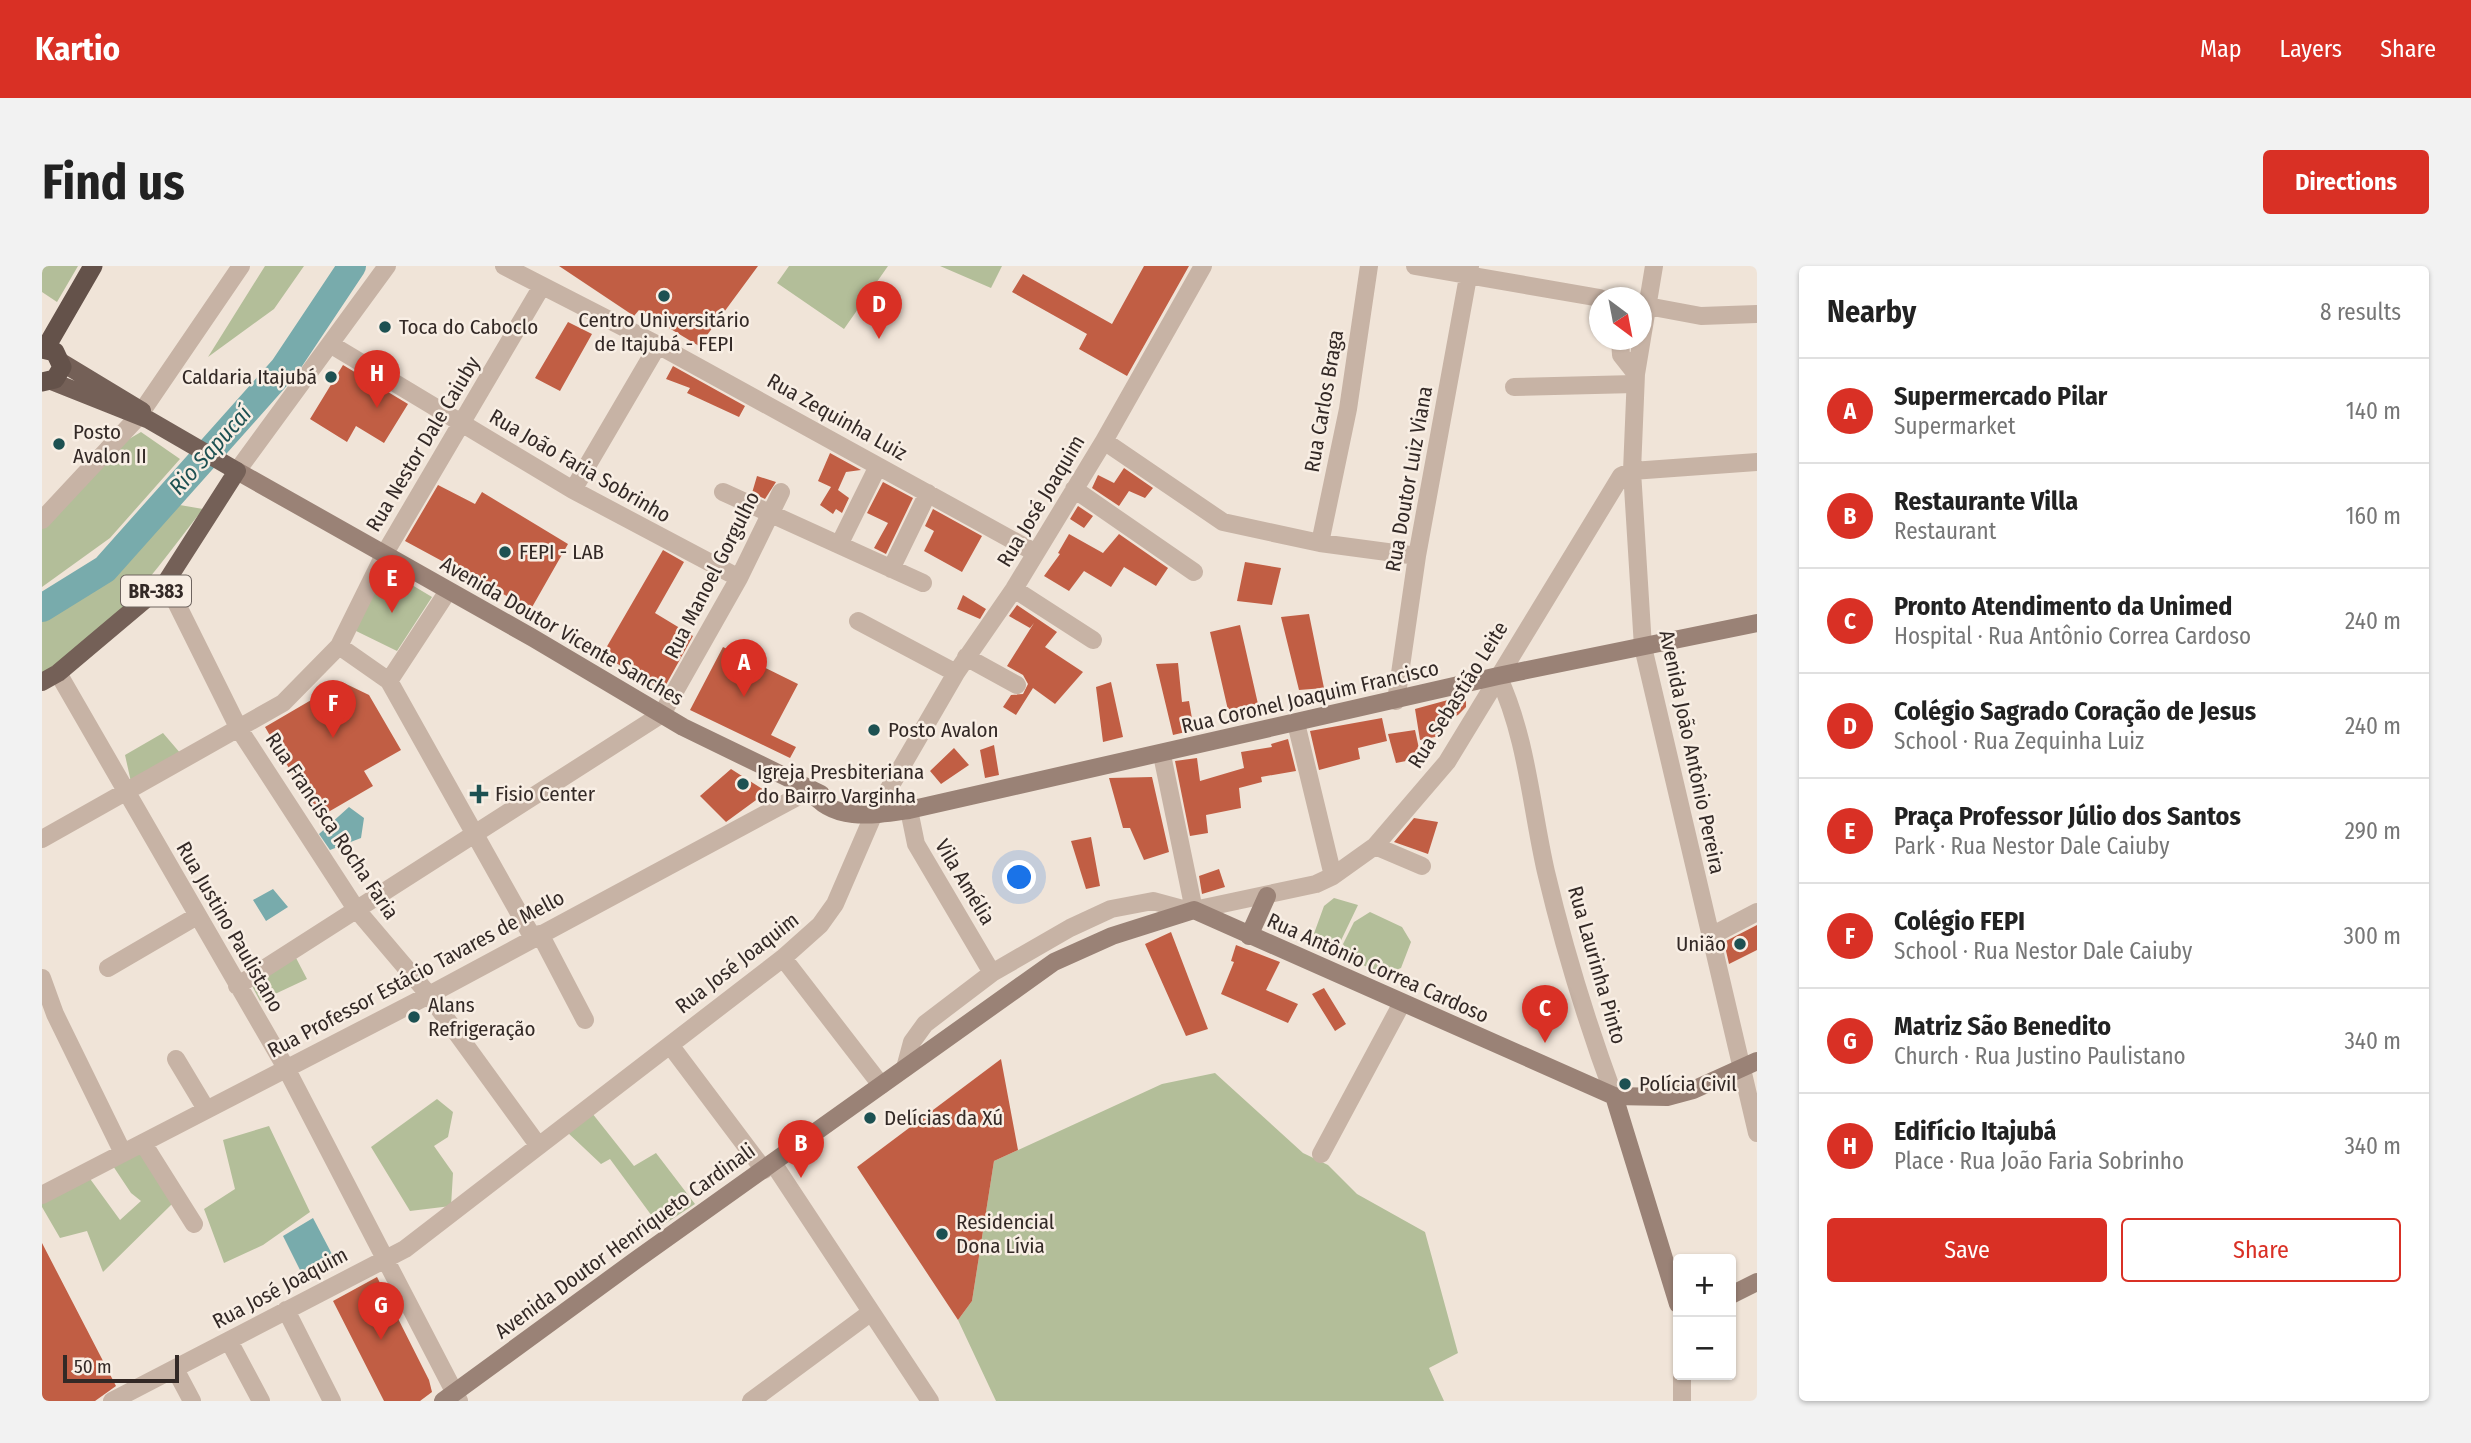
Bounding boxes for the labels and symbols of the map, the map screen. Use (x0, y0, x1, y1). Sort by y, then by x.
pin: D (856, 281, 902, 339)
north arrow (1589, 287, 1652, 350)
marker: Centro Universitário de Itajubá - FEPI (656, 288, 672, 304)
place label: Centro Universitário de Itajubá - FEPI (578, 307, 750, 357)
place label: Toca do Caboclo (399, 314, 538, 340)
marker: Toca do Caboclo (377, 319, 393, 335)
street label: Rua Carlos Braga (1299, 328, 1349, 474)
pin: H (354, 350, 400, 408)
street label: Rua Nestor Dale Caiuby (360, 351, 486, 536)
place label: Caldaria Itajubá (182, 364, 317, 390)
street label: Rua Zequinha Luiz (763, 368, 911, 466)
marker: Caldaria Itajubá (323, 369, 339, 385)
street label: Rua Doutor Luiz Viana (1380, 384, 1438, 574)
water label: Rio Sapucaí (163, 399, 258, 500)
street label: Rua João Faria Sobrinho (485, 403, 675, 529)
place label: Posto Avalon II (73, 419, 147, 469)
street label: Rua José Joaquim (991, 430, 1091, 572)
marker: Posto Avalon II (51, 436, 67, 452)
street label: Rua Manoel Gorgulho (659, 487, 765, 663)
place label: FEPI - LAB (519, 539, 604, 565)
marker: FEPI - LAB (497, 544, 513, 560)
street label: Avenida Doutor Vicente Sanches (436, 551, 688, 711)
pin: E (369, 555, 415, 613)
road number: BR-383 (121, 576, 191, 606)
street label: Rua Sebastião Leite (1402, 617, 1514, 773)
street label: Avenida João Antônio Pereira (1653, 628, 1731, 876)
pin: A (721, 639, 767, 697)
street label: Rua Coronel Joaquim Francisco (1179, 655, 1441, 739)
pin: F (310, 680, 356, 738)
place label: Posto Avalon (888, 717, 999, 743)
marker: Posto Avalon (866, 722, 882, 738)
street label: Rua Francisca Rocha Faria (260, 728, 404, 924)
place label: Igreja Presbiteriana do Bairro Varginha (757, 759, 924, 809)
marker: Igreja Presbiteriana do Bairro Varginha (735, 776, 751, 792)
place label: Fisio Center (495, 781, 596, 807)
marker: Fisio Center (469, 784, 489, 804)
street label: Vila Amélia (929, 834, 1001, 930)
street label: Rua Justino Paulistano (171, 837, 289, 1017)
your location (1002, 860, 1036, 894)
street label: Rua Laurinha Pinto (1562, 883, 1632, 1047)
street label: Rua Professor Estácio Tavares de Mello (263, 884, 569, 1064)
street label: Rua José Joaquim (670, 907, 804, 1019)
street label: Rua Antônio Correa Cardoso (1263, 907, 1493, 1029)
place label: União (1676, 931, 1726, 957)
marker: União (1732, 936, 1748, 952)
pin: C (1522, 985, 1568, 1043)
place label: Alans Refrigeração (428, 992, 536, 1042)
marker: Alans Refrigeração (406, 1009, 422, 1025)
place label: Polícia Civil (1639, 1071, 1737, 1097)
marker: Polícia Civil (1617, 1076, 1633, 1092)
place label: Delícias da Xú (884, 1105, 1003, 1131)
marker: Delícias da Xú (862, 1110, 878, 1126)
pin: B (778, 1120, 824, 1178)
street label: Avenida Doutor Henriqueto Cardinali (490, 1138, 760, 1344)
place label: Residencial Dona Lívia (956, 1209, 1055, 1259)
marker: Residencial Dona Lívia (934, 1226, 950, 1242)
street label: Rua José Joaquim (208, 1241, 352, 1335)
pin: G (358, 1282, 404, 1340)
scale bar (63, 1352, 178, 1384)

